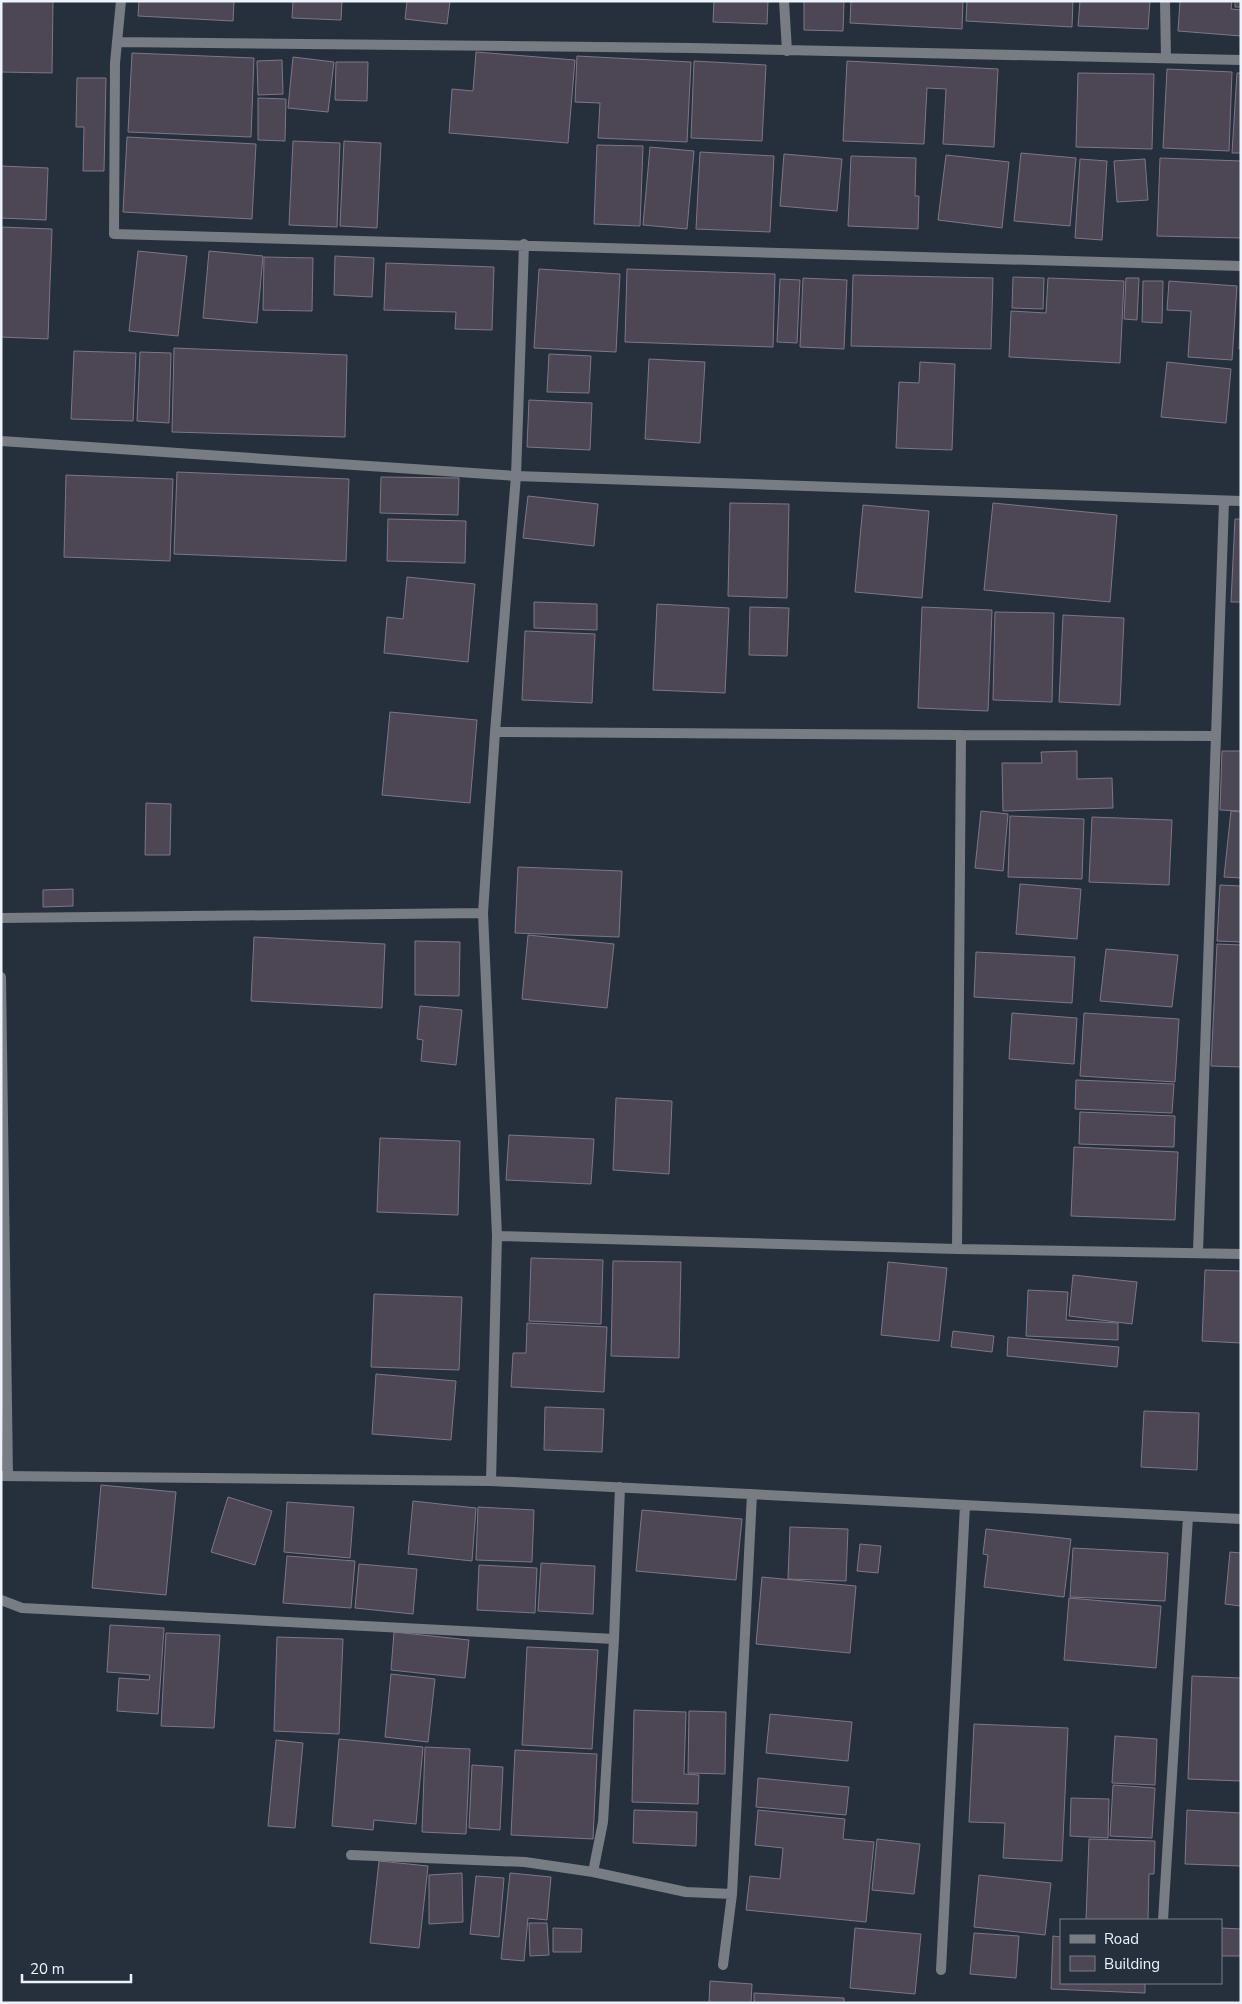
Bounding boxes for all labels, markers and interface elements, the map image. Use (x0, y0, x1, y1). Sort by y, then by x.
legend (1060, 1919, 1222, 1984)
text: Road (1104, 1929, 1139, 1949)
scale bar (22, 1952, 131, 1984)
text: Building (1104, 1954, 1160, 1974)
text: 20 m (30, 1959, 65, 1979)

